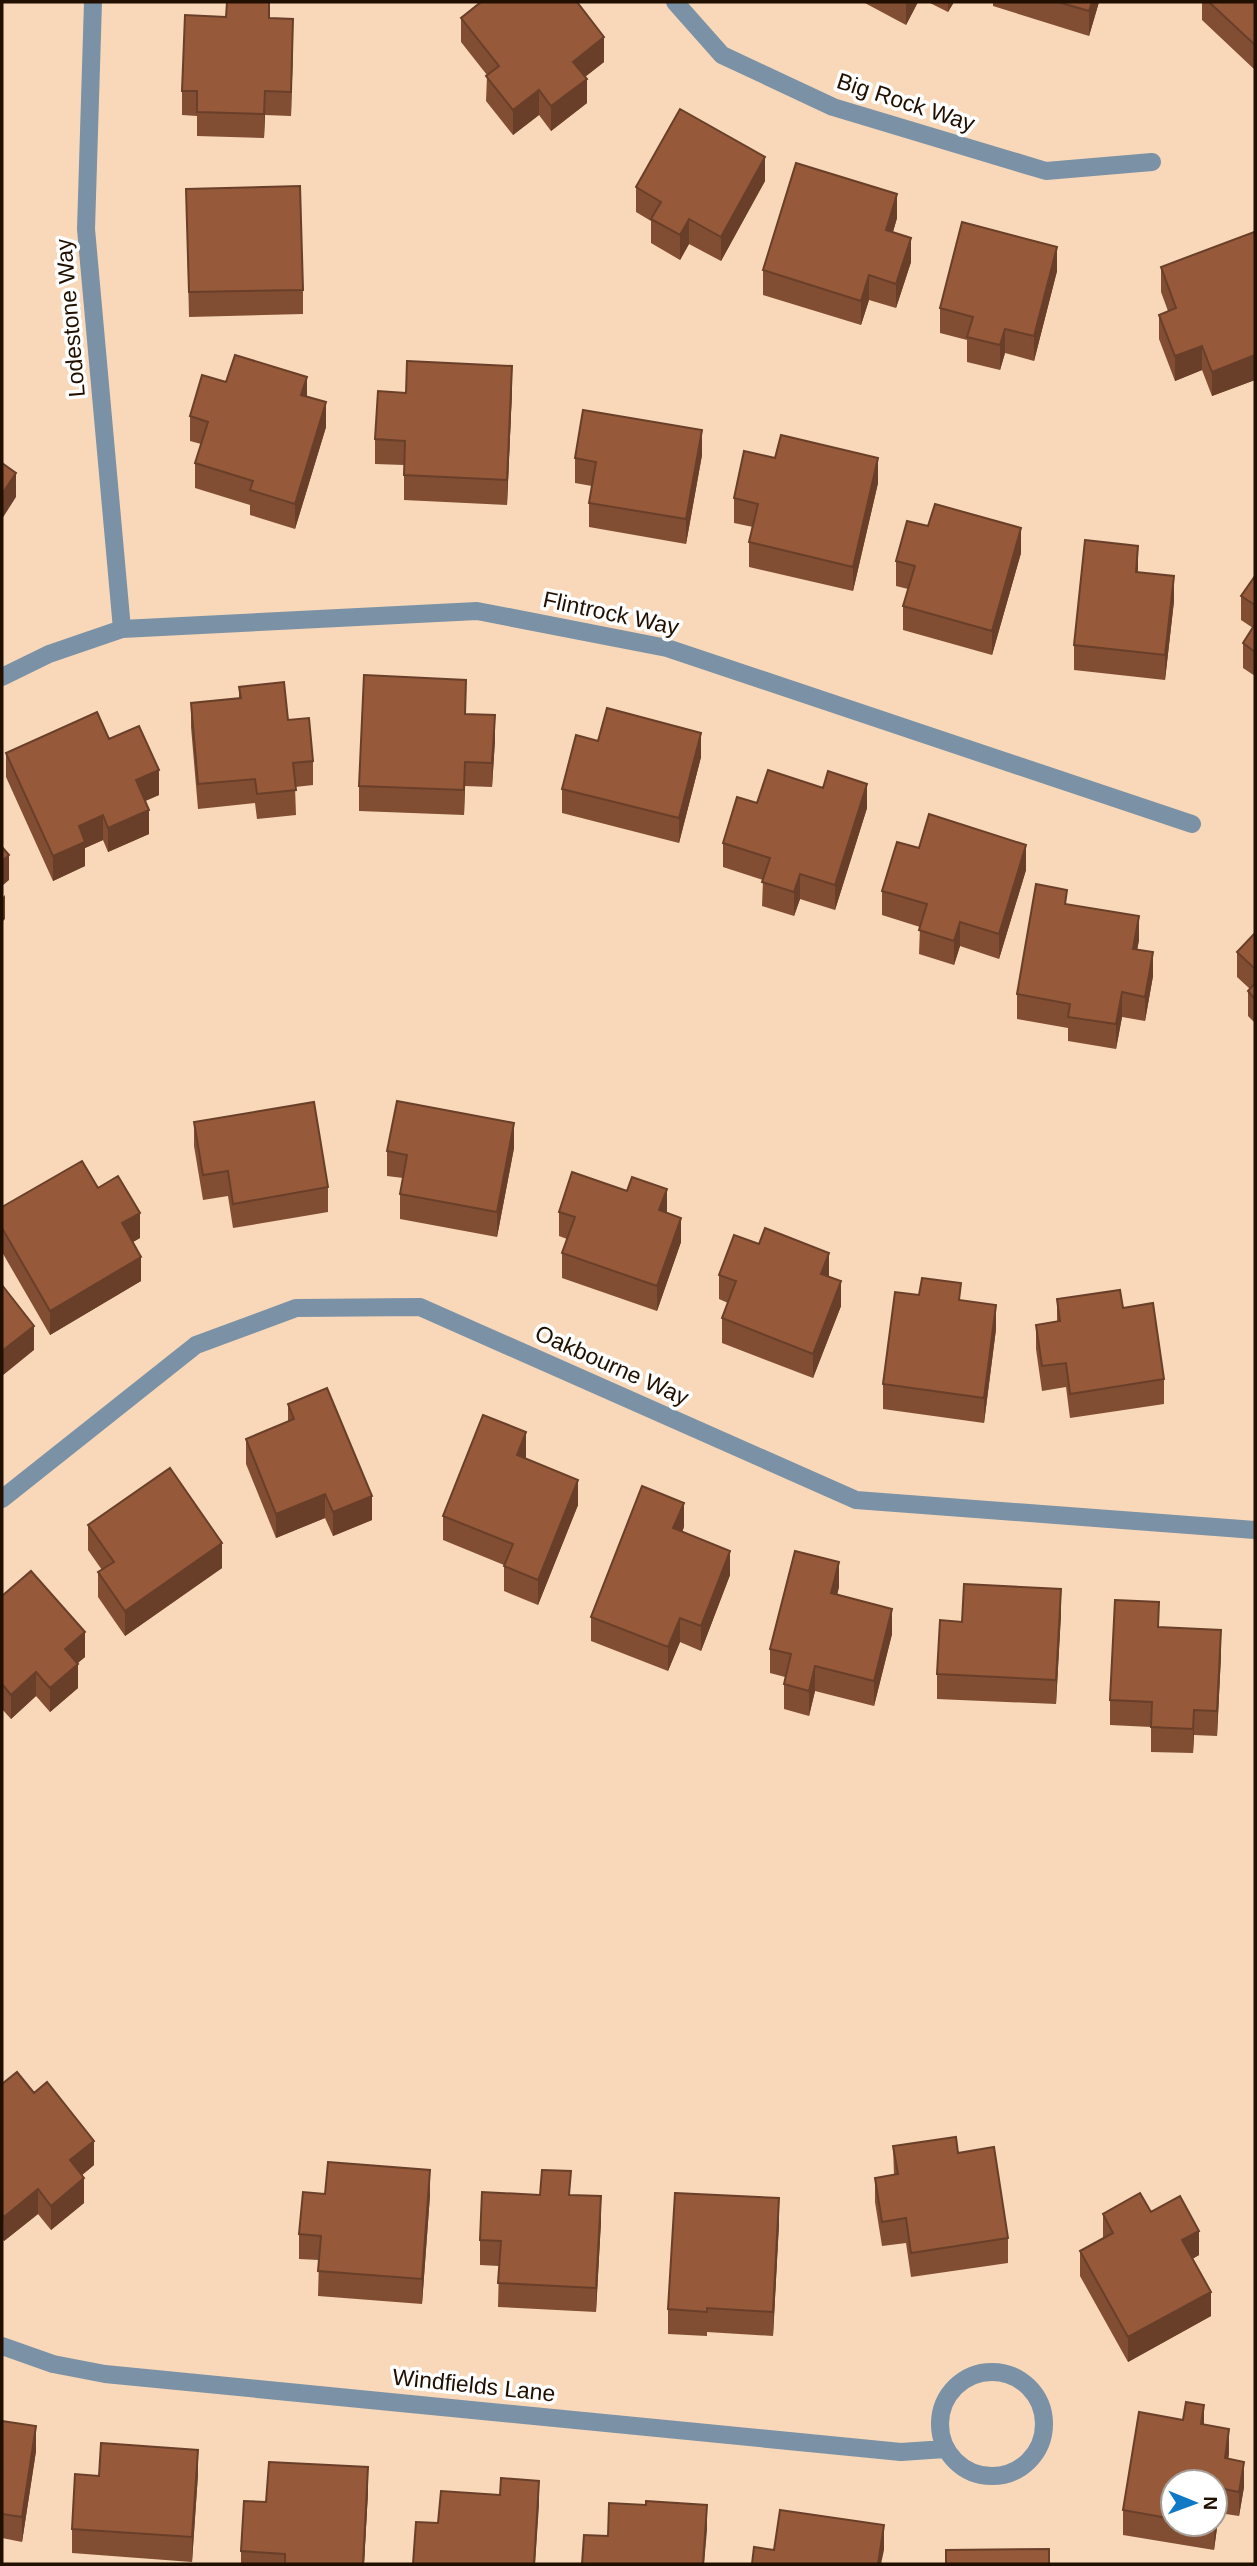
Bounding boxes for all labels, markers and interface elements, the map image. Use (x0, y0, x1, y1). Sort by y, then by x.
street label: Big Rock Way (834, 67, 979, 137)
street label: Lodestone Way (50, 237, 90, 398)
street label: Flintrock Way (541, 586, 682, 640)
street label: Oakbourne Way (531, 1319, 693, 1411)
street label: Windfields Lane (391, 2364, 557, 2406)
north arrow (1159, 2468, 1229, 2538)
text: N (1200, 2496, 1221, 2510)

